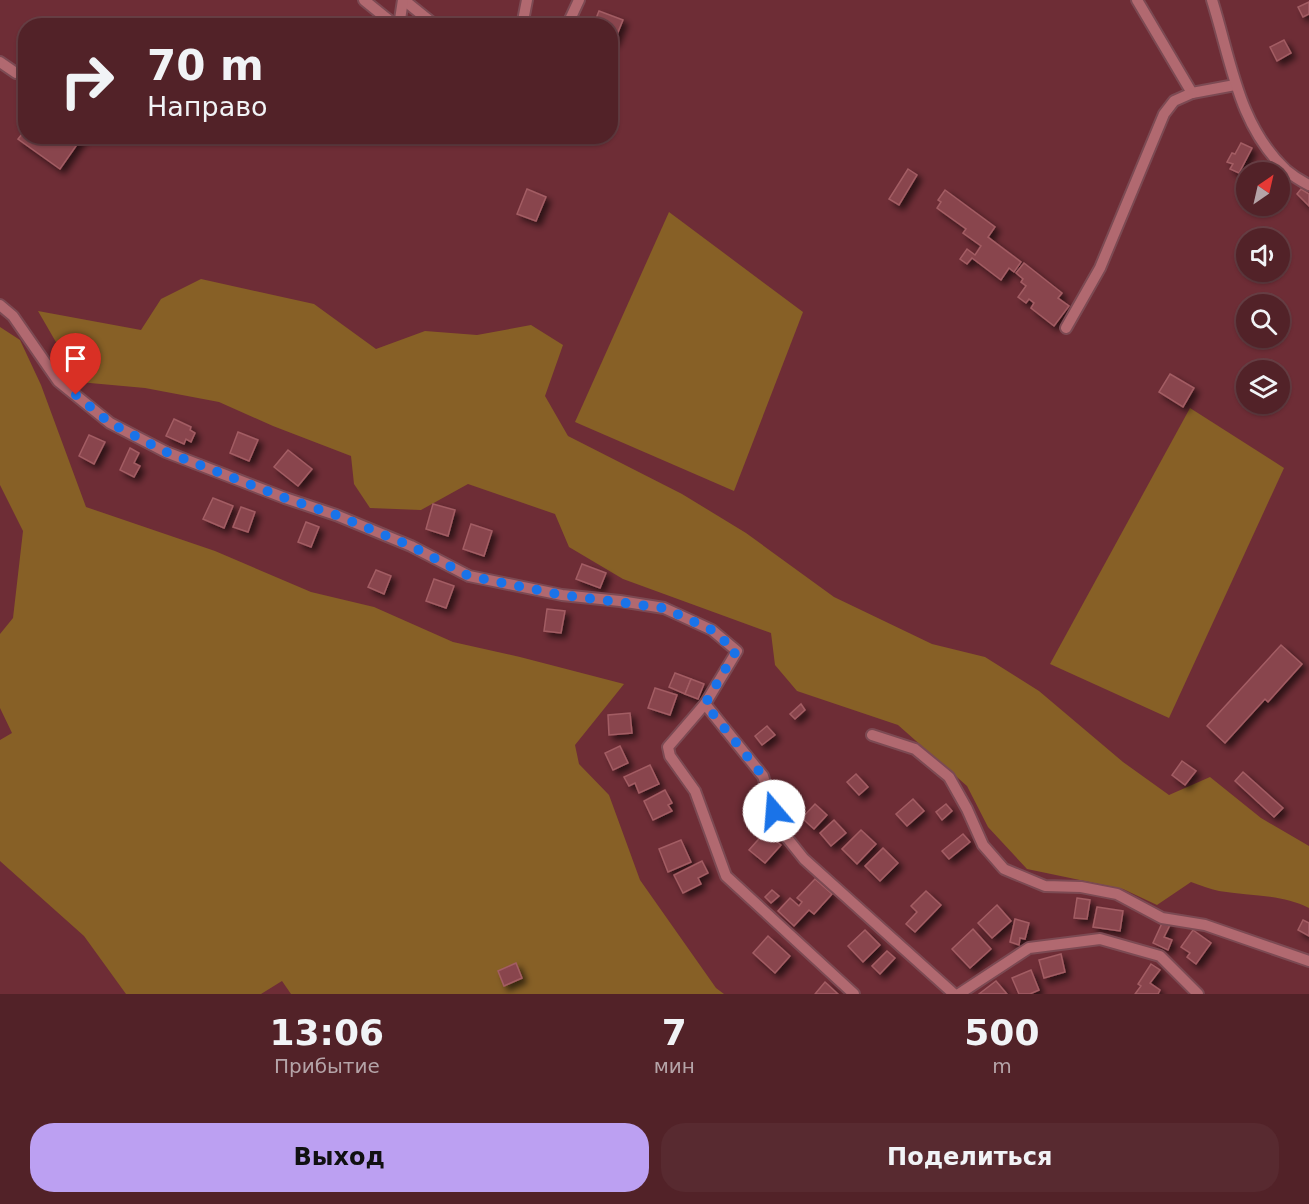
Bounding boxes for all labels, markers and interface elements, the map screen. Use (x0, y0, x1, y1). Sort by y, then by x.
text: 70 m (147, 41, 264, 90)
icon: right (48, 42, 126, 120)
text: Направо (147, 91, 268, 122)
north arrow (1236, 162, 1290, 216)
map controls (1236, 162, 1290, 414)
button: sound (1236, 228, 1290, 282)
button: search (1236, 294, 1290, 348)
pin (50, 333, 101, 395)
icon: arrive (59, 342, 92, 375)
button: layers (1236, 360, 1290, 414)
position arrow (742, 779, 806, 843)
text: 13:06 (270, 1012, 384, 1053)
text: 7 (662, 1012, 687, 1053)
text: 500 (964, 1012, 1039, 1053)
text: Прибытие (274, 1054, 380, 1078)
text: мин (654, 1054, 695, 1078)
text: m (992, 1054, 1012, 1078)
button: Выход (30, 1123, 649, 1192)
button: Поделиться (661, 1123, 1279, 1192)

